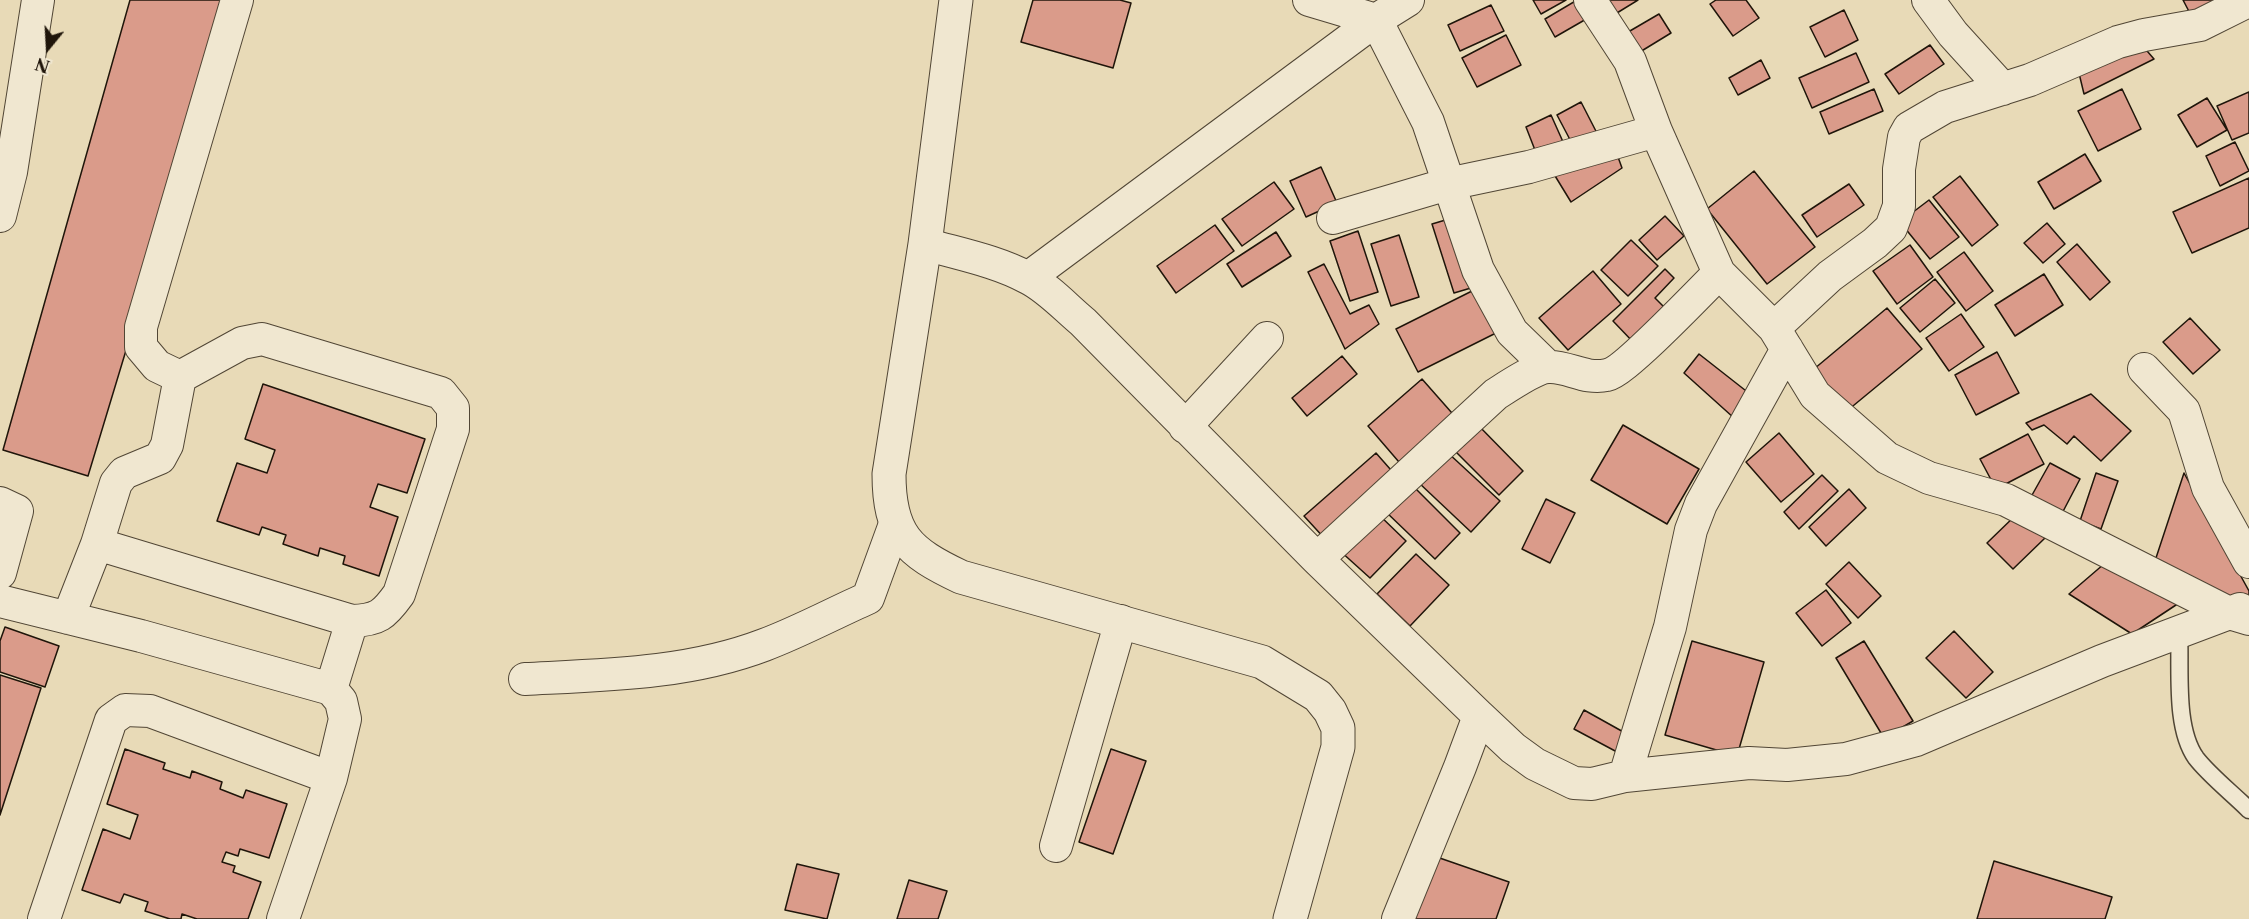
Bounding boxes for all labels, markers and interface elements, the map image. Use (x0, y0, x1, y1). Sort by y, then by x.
north arrow (18, 18, 78, 78)
text: N (33, 53, 52, 77)

